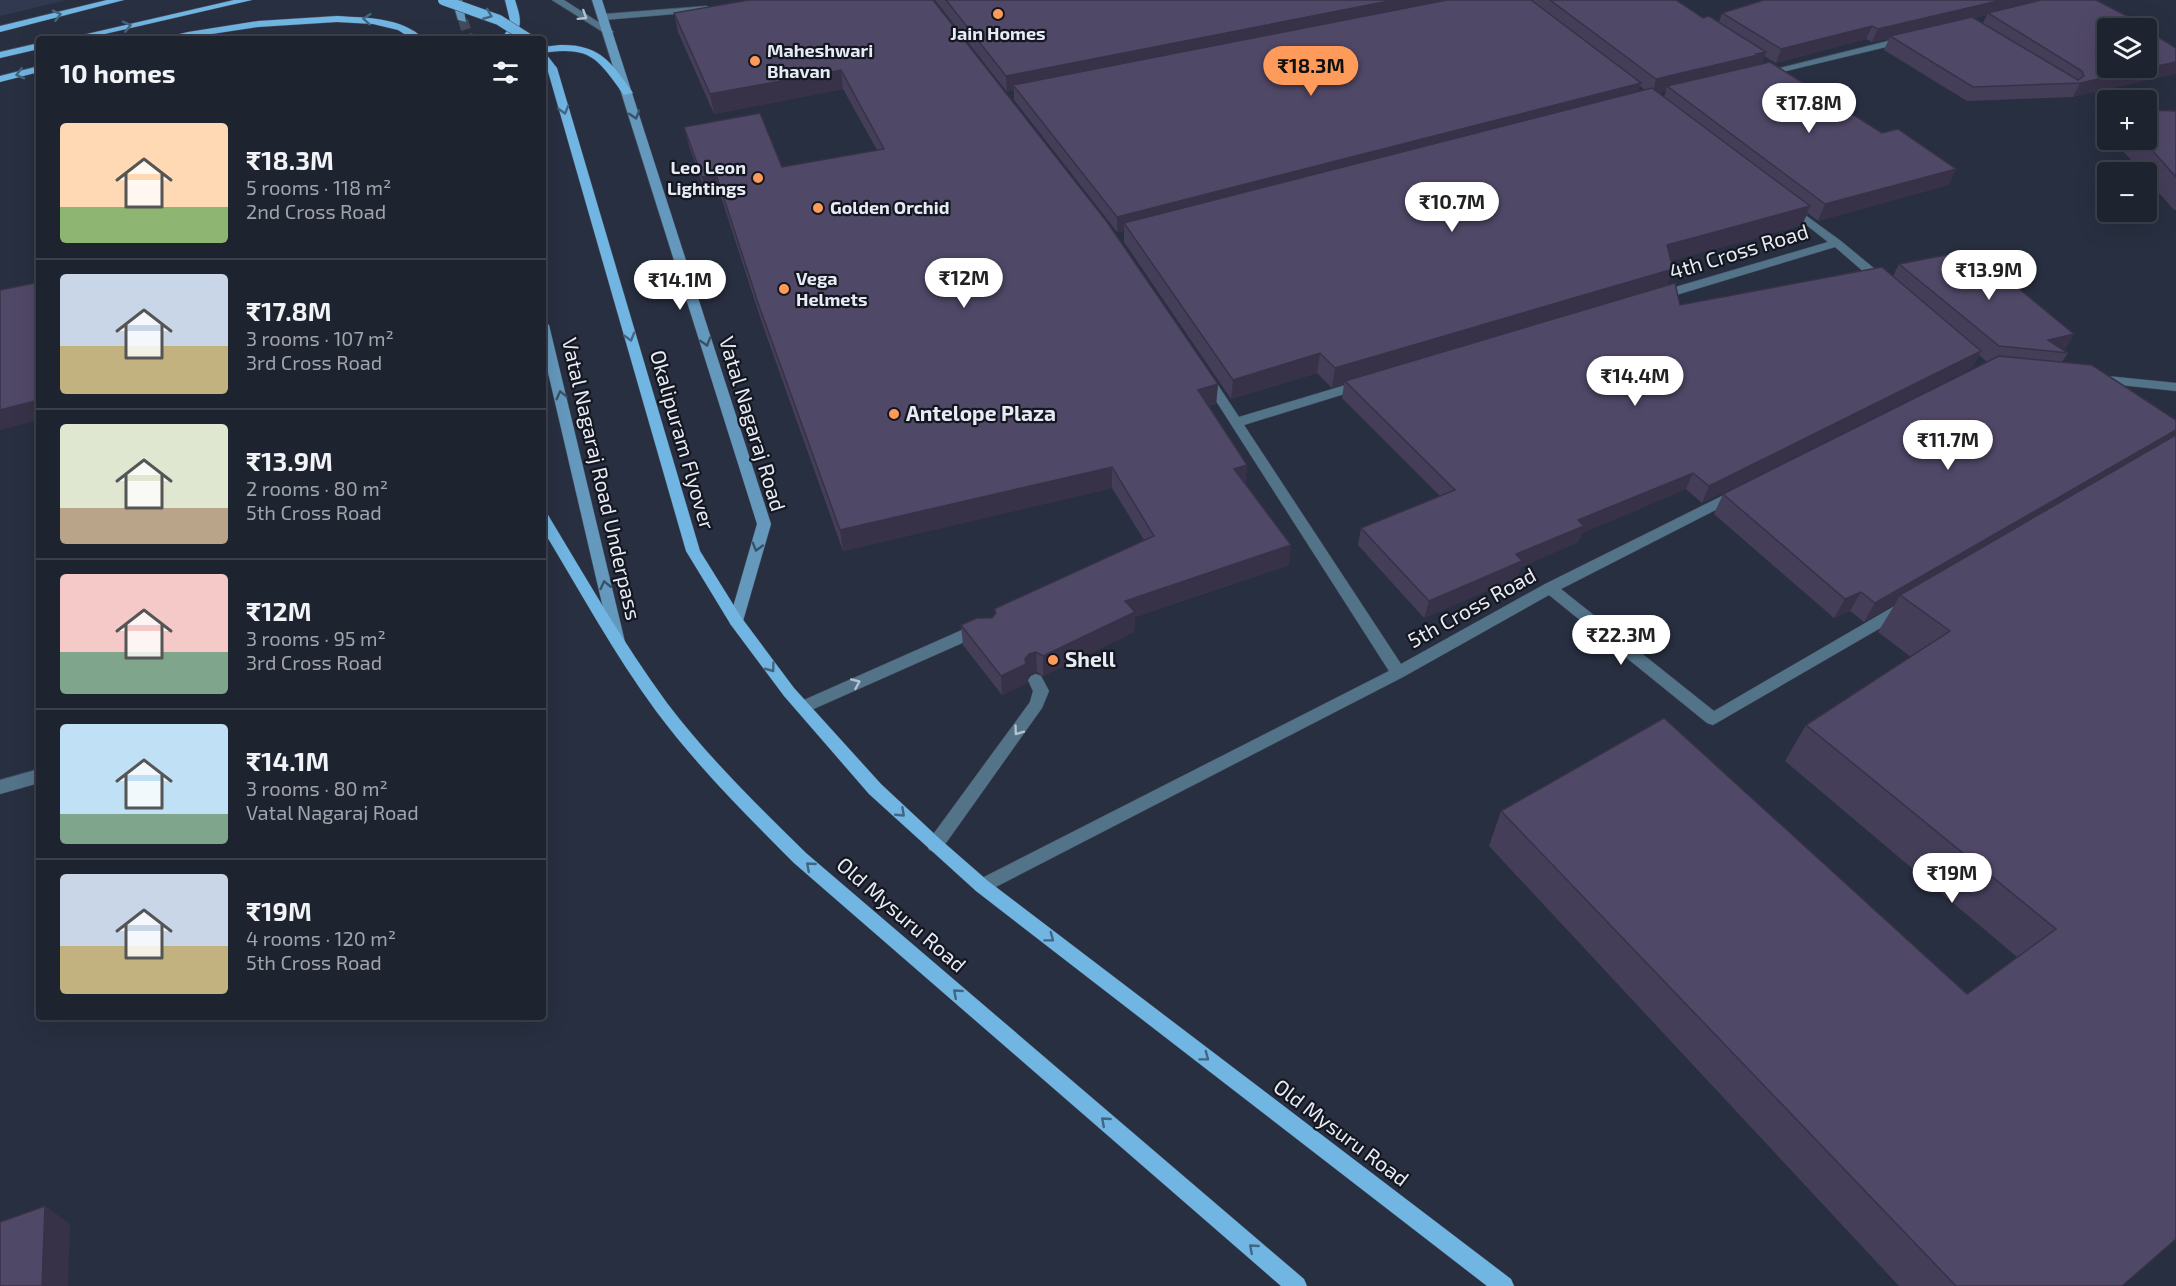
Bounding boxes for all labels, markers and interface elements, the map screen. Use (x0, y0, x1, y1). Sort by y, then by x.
marker: Jain Homes (991, 7, 1005, 21)
one-way arrow (482, 8, 493, 20)
one-way arrow (576, 9, 587, 20)
one-way arrow (52, 10, 62, 23)
one-way arrow (362, 13, 371, 26)
map controls (2097, 18, 2157, 222)
button: layers (2097, 18, 2157, 78)
one-way arrow (121, 20, 131, 33)
place label: Jain Homes (950, 22, 1046, 44)
place label: Maheshwari Bhavan (767, 39, 873, 82)
pin: ₹18.3M (1262, 46, 1360, 97)
text: ₹18.3M (1277, 53, 1345, 77)
marker: Maheshwari Bhavan (748, 54, 762, 68)
icon: filters (489, 56, 522, 89)
text: 10 homes (60, 57, 176, 88)
one-way arrow (15, 66, 25, 79)
pin: ₹17.8M (1760, 83, 1858, 134)
text: ₹17.8M (1776, 90, 1842, 114)
button: + (2097, 90, 2157, 150)
one-way arrow (557, 104, 569, 115)
one-way arrow (628, 109, 640, 120)
text: ₹18.3M (246, 144, 334, 175)
icon: home (108, 147, 180, 219)
place label: Leo Leon Lightings (667, 156, 746, 199)
button: − (2097, 162, 2157, 222)
marker: Leo Leon Lightings (751, 171, 765, 185)
text: 5 rooms · 118 m² (246, 175, 391, 199)
pin: ₹10.7M (1403, 182, 1501, 233)
text: ₹10.7M (1419, 189, 1485, 213)
place label: Golden Orchid (830, 196, 949, 218)
text: 2nd Cross Road (246, 199, 386, 223)
marker: Golden Orchid (811, 201, 825, 215)
street label: 4th Cross Road (1666, 218, 1811, 284)
pin: ₹13.9M (1940, 250, 2038, 301)
text: ₹13.9M (1956, 257, 2022, 281)
pin: ₹12M (928, 258, 1000, 309)
pin: ₹14.1M (631, 260, 729, 311)
text: ₹12M (939, 265, 989, 289)
text: ₹14.1M (648, 267, 712, 291)
place label: Vega Helmets (796, 267, 867, 310)
marker: Vega Helmets (777, 282, 791, 296)
text: ₹17.8M (246, 295, 332, 326)
icon: home (108, 298, 180, 370)
text: 3 rooms · 107 m² (246, 326, 394, 350)
one-way arrow (623, 331, 635, 342)
street label: Vatal Nagaraj Road (714, 333, 792, 514)
street label: Vatal Nagaraj Road Underpass (557, 335, 647, 623)
one-way arrow (698, 336, 711, 347)
street label: Okalipuram Flyover (646, 347, 721, 533)
text: 3rd Cross Road (246, 350, 382, 374)
pin: ₹14.4M (1586, 356, 1684, 407)
text: ₹14.4M (1600, 363, 1670, 387)
one-way arrow (555, 390, 568, 400)
place label: Antelope Plaza (906, 400, 1056, 425)
marker: Antelope Plaza (887, 407, 901, 421)
pin: ₹11.7M (1899, 420, 1997, 471)
text: ₹11.7M (1917, 427, 1979, 451)
text: ₹13.9M (246, 445, 333, 476)
icon: home (108, 448, 180, 520)
text: 2 rooms · 80 m² (246, 476, 388, 500)
text: 5th Cross Road (246, 500, 382, 524)
one-way arrow (752, 542, 764, 552)
street label: 5th Cross Road (1403, 561, 1540, 652)
one-way arrow (600, 580, 613, 590)
text: ₹12M (246, 595, 312, 626)
icon: home (108, 598, 180, 670)
pin: ₹22.3M (1572, 615, 1670, 666)
text: ₹22.3M (1586, 622, 1656, 646)
text: 3 rooms · 95 m² (246, 626, 386, 650)
place label: Shell (1065, 646, 1116, 671)
text: 3rd Cross Road (246, 650, 382, 674)
marker: Shell (1046, 653, 1060, 667)
one-way arrow (764, 661, 775, 672)
one-way arrow (850, 679, 861, 691)
one-way arrow (1014, 724, 1025, 735)
text: ₹14.1M (246, 745, 329, 776)
icon: home (108, 748, 180, 820)
text: 3 rooms · 80 m² (246, 776, 388, 800)
text: Vatal Nagaraj Road (246, 800, 419, 824)
one-way arrow (894, 806, 905, 817)
street label: Old Mysuru Road (832, 851, 972, 977)
pin: ₹19M (1916, 853, 1988, 904)
text: ₹19M (1927, 860, 1977, 884)
one-way arrow (806, 862, 817, 873)
text: ₹19M (246, 895, 312, 926)
icon: home (108, 898, 180, 970)
text: 4 rooms · 120 m² (246, 926, 396, 950)
one-way arrow (1043, 931, 1054, 942)
text: 5th Cross Road (246, 950, 382, 974)
one-way arrow (953, 990, 964, 1001)
one-way arrow (1198, 1049, 1209, 1060)
street label: Old Mysuru Road (1269, 1073, 1414, 1191)
one-way arrow (1101, 1117, 1112, 1128)
one-way arrow (1249, 1244, 1260, 1255)

